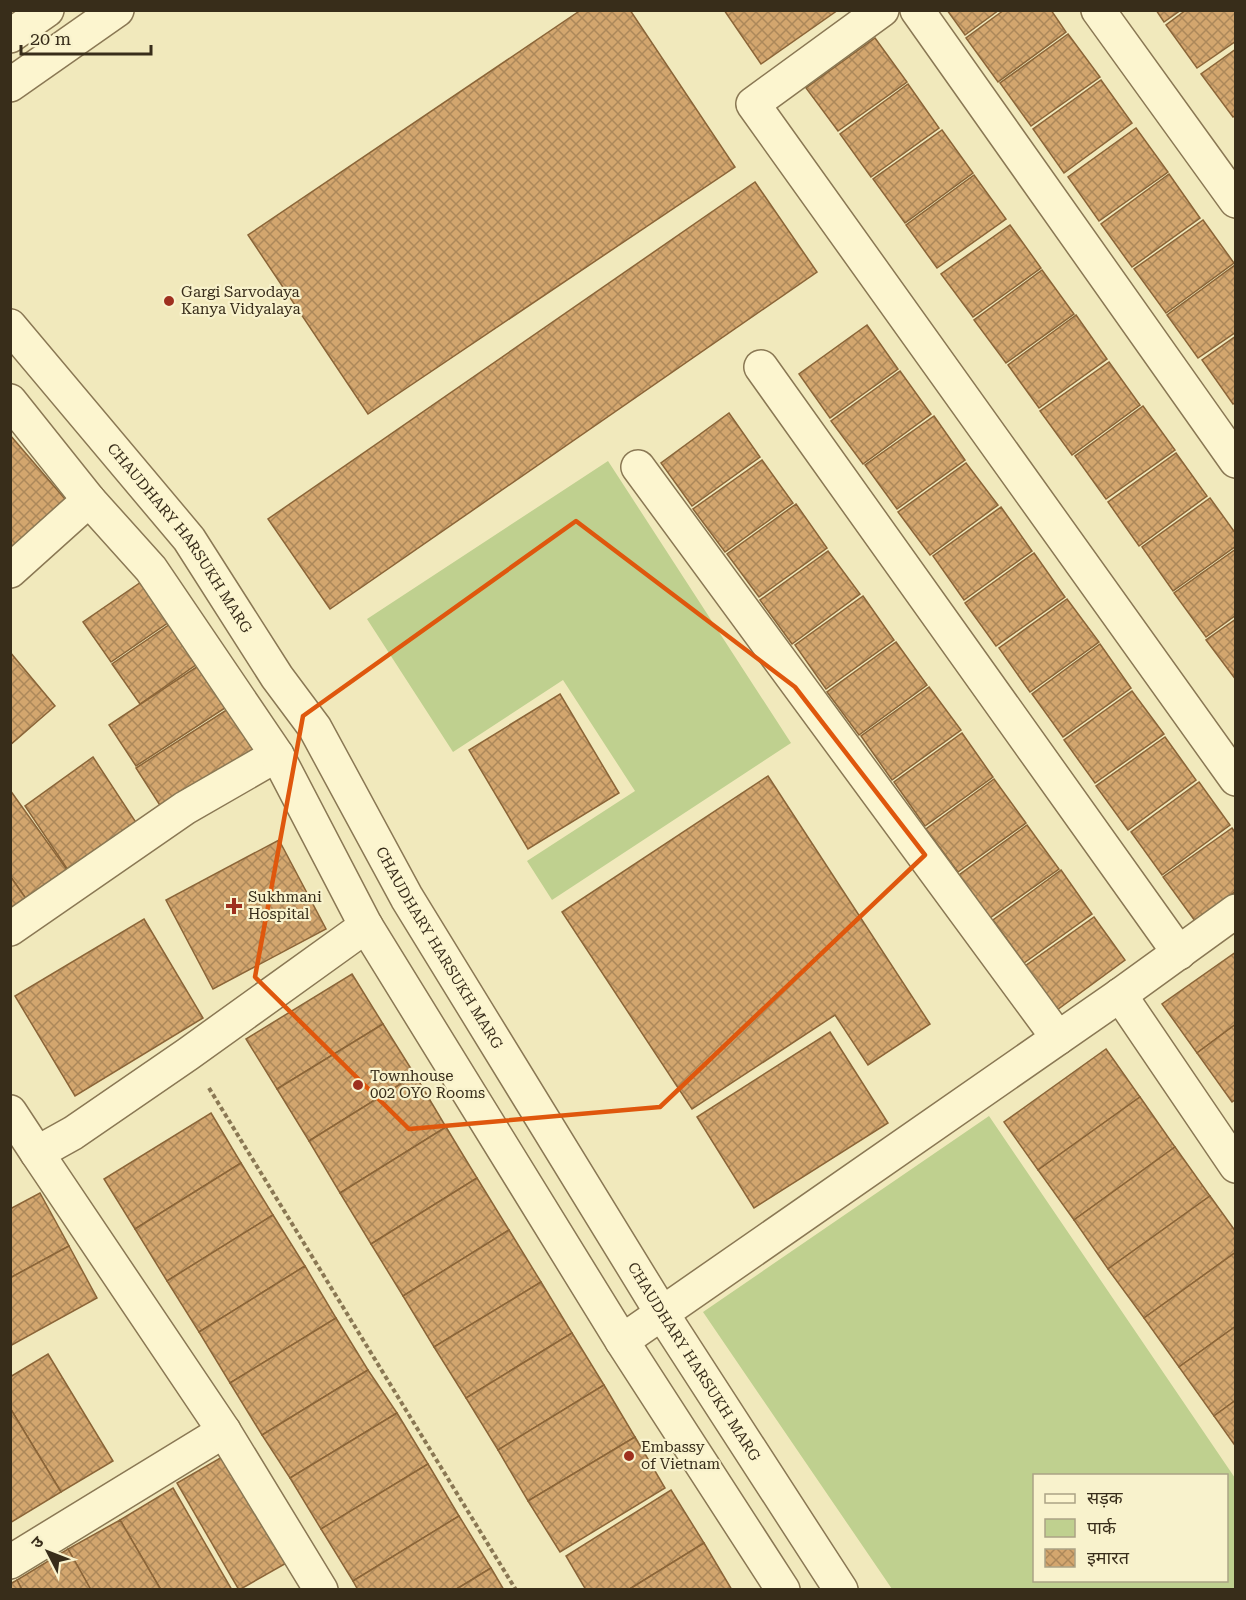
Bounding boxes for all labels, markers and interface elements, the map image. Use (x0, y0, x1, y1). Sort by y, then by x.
scale bar (21, 18, 152, 56)
text: 20 m (30, 28, 71, 49)
place label: Gargi Sarvodaya Kanya Vidyalaya (181, 283, 301, 318)
marker: Gargi Sarvodaya Kanya Vidyalaya (162, 294, 176, 308)
street label: CHAUDHARY HARSUKH MARG (103, 439, 256, 637)
street label: CHAUDHARY HARSUKH MARG (372, 844, 507, 1053)
place label: Sukhmani Hospital (248, 888, 322, 923)
marker: Sukhmani Hospital (225, 897, 243, 915)
place label: Townhouse 002 OYO Rooms (370, 1067, 485, 1102)
marker: Townhouse 002 OYO Rooms (351, 1078, 365, 1092)
street label: CHAUDHARY HARSUKH MARG (624, 1259, 764, 1465)
place label: Embassy of Vietnam (641, 1438, 721, 1473)
marker: Embassy of Vietnam (622, 1449, 636, 1463)
legend (1033, 1474, 1228, 1582)
text: सड़क (1087, 1487, 1124, 1508)
text: पार्क (1087, 1517, 1117, 1538)
north arrow (18, 1522, 78, 1582)
text: उ (27, 1532, 48, 1552)
text: इमारत (1087, 1547, 1130, 1568)

